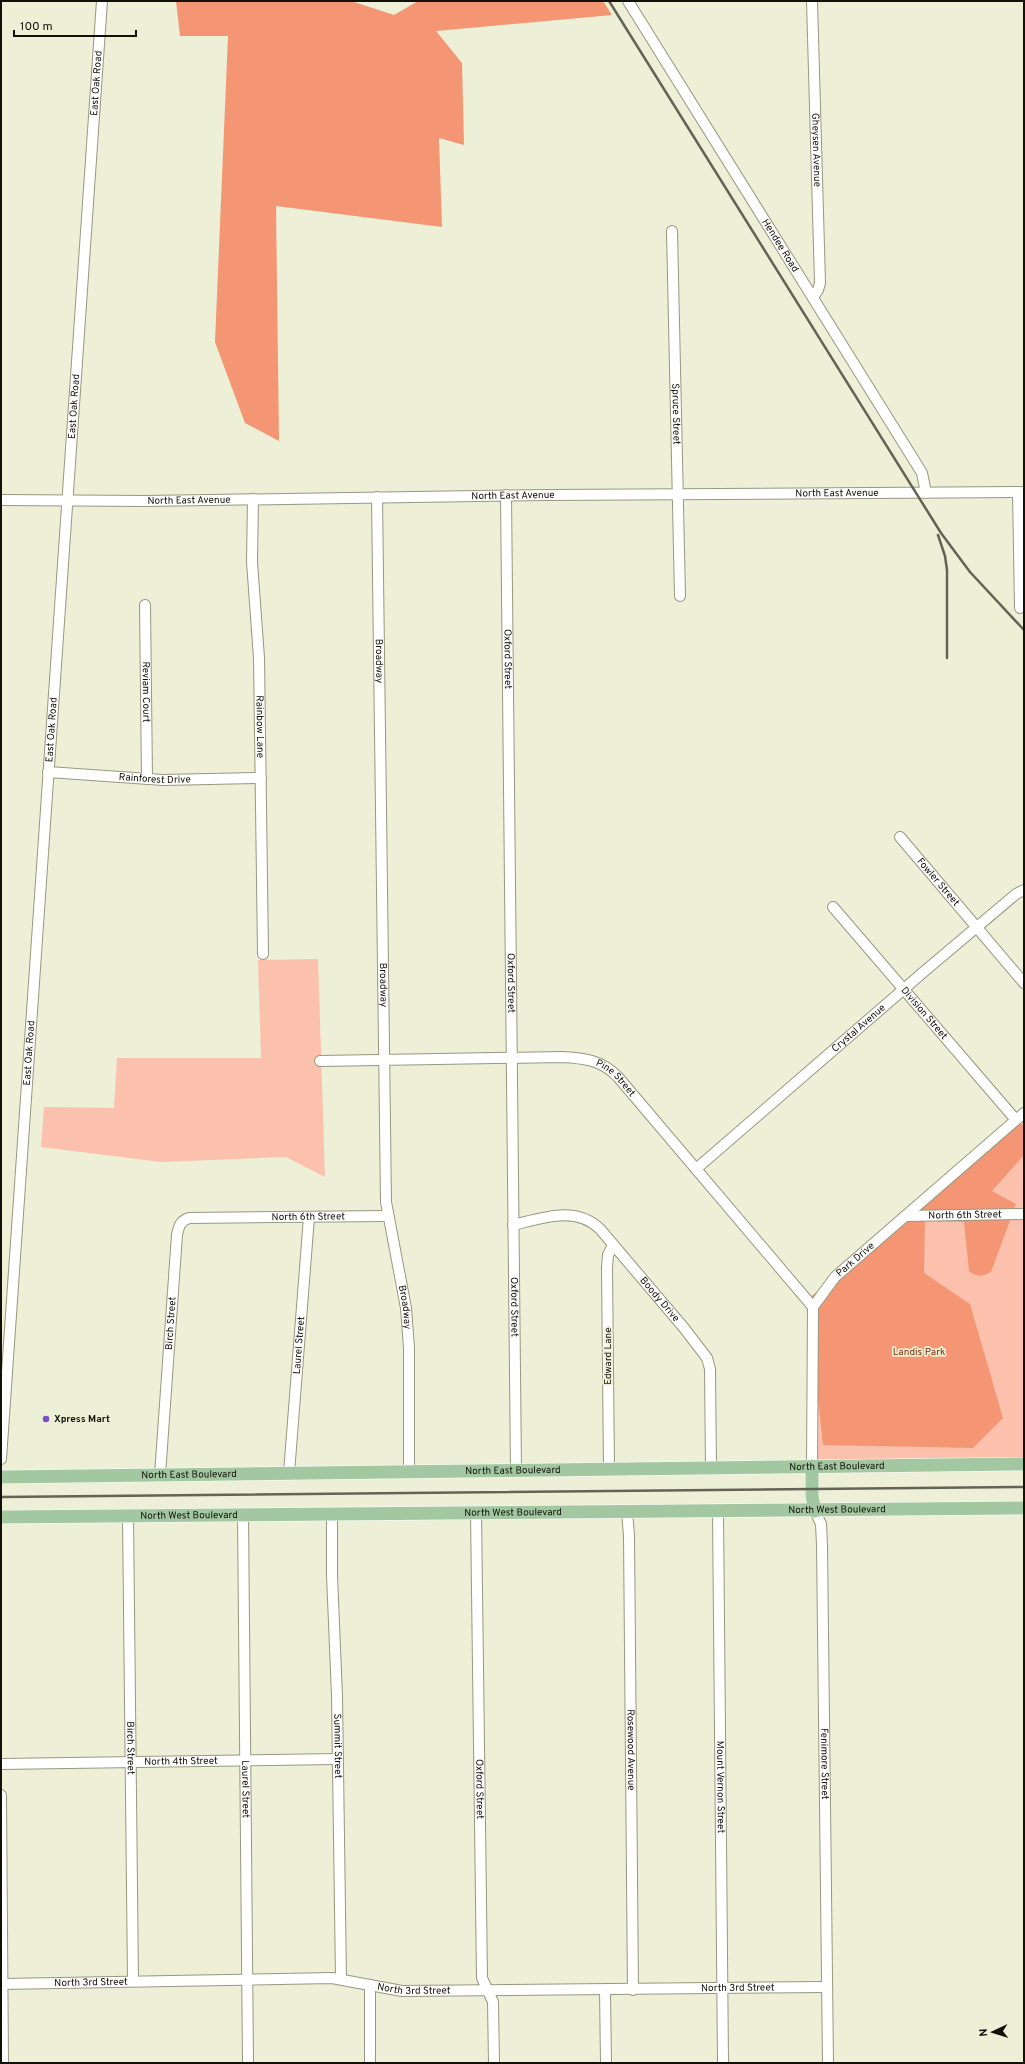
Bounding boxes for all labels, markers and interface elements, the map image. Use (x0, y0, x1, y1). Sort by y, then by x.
scale bar (14, 12, 136, 38)
text: 100 m (20, 19, 53, 35)
street label: East Oak Road (88, 50, 105, 116)
street label: Gheysen Avenue (809, 113, 824, 187)
street label: Hendee Road (759, 216, 802, 275)
street label: East Oak Road (65, 374, 83, 439)
street label: Spruce Street (669, 383, 683, 445)
street label: North East Avenue (795, 486, 879, 500)
street label: North East Avenue (471, 488, 555, 503)
street label: North East Avenue (147, 493, 231, 507)
street label: Oxford Street (501, 629, 514, 689)
street label: Broadway (372, 639, 386, 683)
street label: Reviam Court (139, 661, 153, 723)
street label: Rainbow Lane (253, 695, 267, 758)
street label: East Oak Road (43, 697, 60, 763)
street label: Rainforest Drive (118, 770, 191, 787)
street label: Fowler Street (914, 855, 963, 909)
street label: Oxford Street (504, 953, 518, 1013)
street label: Broadway (376, 963, 390, 1007)
street label: Division Street (898, 984, 951, 1042)
street label: Crystal Avenue (829, 1001, 888, 1055)
street label: East Oak Road (20, 1020, 38, 1086)
street label: Pine Street (594, 1056, 638, 1099)
street label: North 6th Street (928, 1208, 1002, 1222)
street label: North 6th Street (271, 1210, 345, 1224)
street label: Park Drive (833, 1239, 877, 1280)
street label: Boody Drive (637, 1274, 683, 1325)
street label: Oxford Street (508, 1277, 521, 1337)
street label: Broadway (395, 1284, 414, 1330)
street label: Birch Street (162, 1296, 179, 1350)
street label: Laurel Street (290, 1316, 308, 1375)
street label: Edward Lane (602, 1327, 615, 1385)
park label: Landis Park (893, 1346, 945, 1359)
place label: Xpress Mart (54, 1413, 110, 1426)
marker: Xpress Mart (41, 1414, 51, 1424)
street label: North East Boulevard (789, 1459, 885, 1473)
street label: North East Boulevard (465, 1463, 561, 1478)
street label: North East Boulevard (141, 1468, 237, 1482)
street label: North West Boulevard (788, 1503, 886, 1517)
street label: North West Boulevard (464, 1506, 562, 1519)
street label: North West Boulevard (140, 1508, 238, 1522)
street label: Rosewood Avenue (624, 1709, 638, 1791)
street label: Summit Street (331, 1713, 345, 1779)
street label: Birch Street (124, 1721, 137, 1775)
street label: Fenimore Street (818, 1728, 831, 1800)
street label: Mount Vernon Street (714, 1741, 727, 1833)
street label: North 4th Street (144, 1754, 218, 1768)
street label: Oxford Street (473, 1759, 486, 1819)
street label: Laurel Street (239, 1760, 252, 1818)
street label: North 3rd Street (54, 1975, 128, 1990)
street label: North 3rd Street (376, 1980, 451, 1998)
street label: North 3rd Street (701, 1981, 775, 1995)
north arrow (973, 2012, 1013, 2052)
text: N (977, 2028, 991, 2037)

